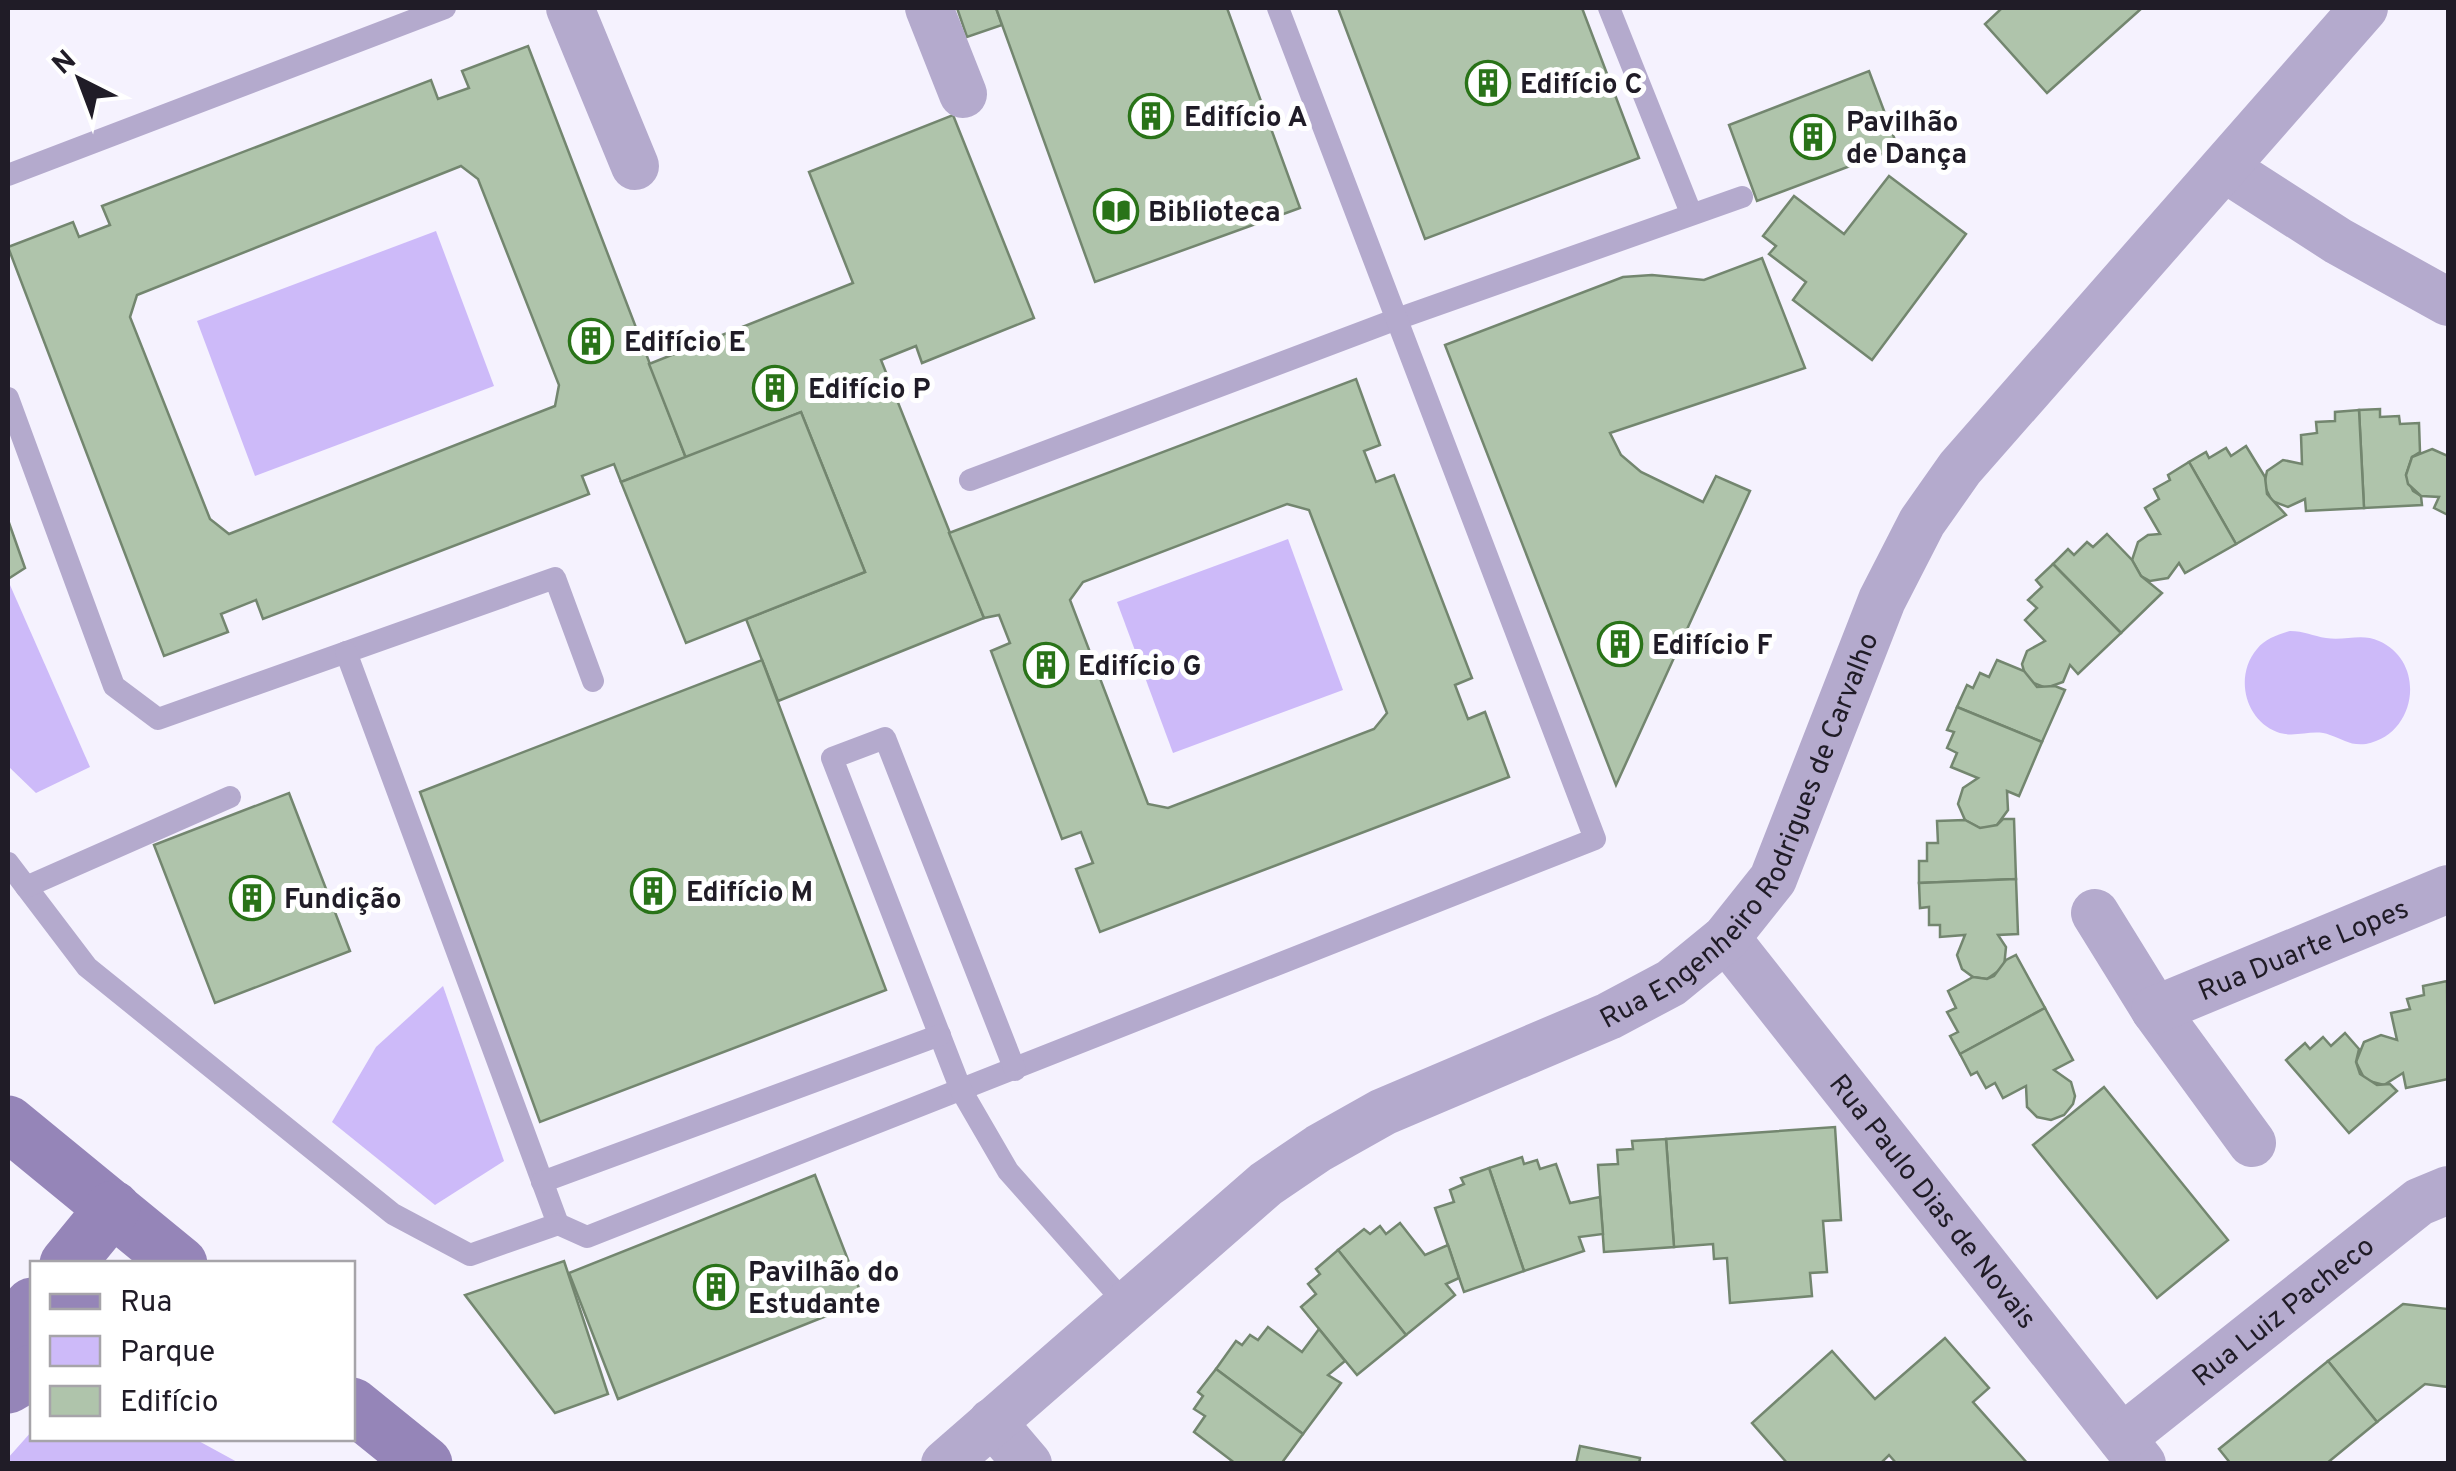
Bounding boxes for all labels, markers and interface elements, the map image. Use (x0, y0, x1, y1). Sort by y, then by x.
north arrow (30, 30, 130, 130)
text: N (46, 44, 85, 84)
building icon: Edifício C (1465, 60, 1511, 106)
place label: Edifício C (1520, 68, 1642, 104)
building icon: Edifício A (1128, 93, 1174, 139)
place label: Edifício A (1184, 101, 1308, 137)
place label: Pavilhão de Dança (1846, 106, 1967, 174)
building icon: Pavilhão de Dança (1790, 114, 1836, 160)
library icon: Biblioteca (1093, 188, 1139, 234)
place label: Biblioteca (1148, 196, 1281, 232)
building icon: Edifício E (568, 318, 614, 364)
place label: Edifício E (624, 326, 746, 362)
building icon: Edifício P (752, 365, 798, 411)
place label: Edifício P (808, 373, 931, 409)
building icon: Edifício F (1597, 621, 1643, 667)
street label: Rua Engenheiro Rodrigues de Carvalho (1594, 628, 1889, 1039)
place label: Edifício F (1652, 629, 1773, 665)
building icon: Edifício G (1023, 642, 1069, 688)
place label: Edifício G (1078, 650, 1202, 686)
building icon: Edifício M (630, 868, 676, 914)
building icon: Fundição (229, 875, 275, 921)
place label: Edifício M (686, 876, 813, 912)
place label: Fundição (284, 883, 402, 919)
street label: Rua Duarte Lopes (2193, 892, 2415, 1011)
street label: Rua Paulo Dias de Novais (1820, 1068, 2043, 1337)
street label: Rua Luiz Pacheco (2186, 1229, 2383, 1396)
place label: Pavilhão do Estudante (748, 1256, 899, 1324)
legend (30, 1261, 355, 1441)
building icon: Pavilhão do Estudante (693, 1264, 739, 1310)
text: Rua (120, 1285, 172, 1322)
text: Parque (120, 1335, 215, 1372)
text: Edifício (120, 1385, 218, 1422)

